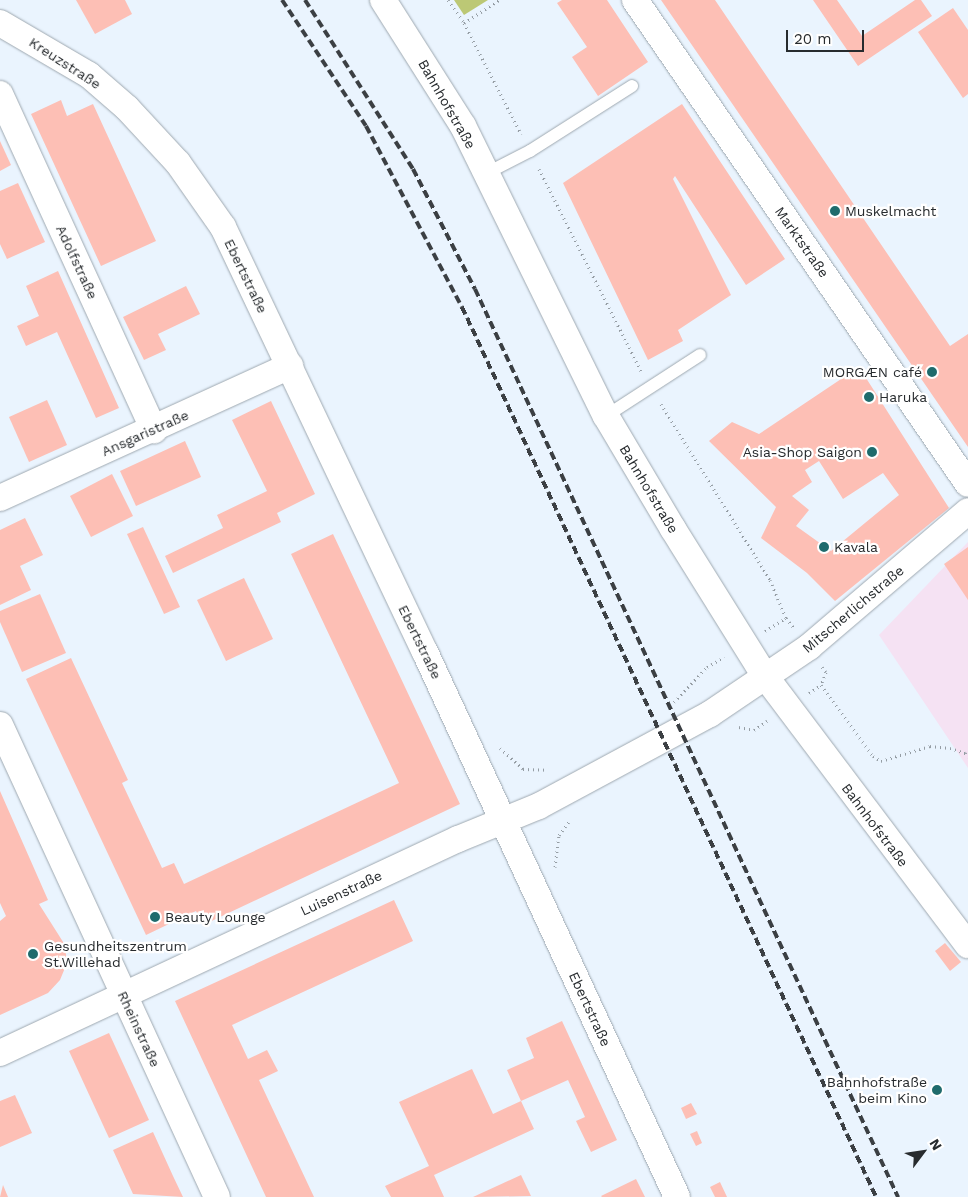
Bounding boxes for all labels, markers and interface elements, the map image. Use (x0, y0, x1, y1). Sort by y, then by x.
scale bar (788, 20, 866, 52)
text: 20 m (794, 30, 832, 48)
street label: Kreuzstraße (26, 34, 104, 92)
street label: Bahnhofstraße (415, 56, 479, 152)
street label: Marktstraße (771, 203, 833, 281)
place label: Muskelmacht (845, 203, 936, 219)
marker: Muskelmacht (829, 205, 841, 217)
street label: Adolfstraße (53, 222, 101, 302)
street label: Ebertstraße (221, 236, 271, 316)
place label: MORGÆN café (823, 364, 922, 380)
marker: MORGÆN café (926, 366, 938, 378)
place label: Haruka (879, 389, 927, 405)
marker: Haruka (863, 391, 875, 403)
street label: Ansgaristraße (99, 406, 191, 460)
street label: Bahnhofstraße (616, 442, 682, 536)
place label: Asia-Shop Saigon (743, 444, 862, 460)
marker: Asia-Shop Saigon (866, 446, 878, 458)
place label: Kavala (834, 539, 878, 555)
marker: Kavala (818, 541, 830, 553)
street label: Mitscherlichstraße (799, 562, 907, 656)
street label: Ebertstraße (395, 602, 445, 682)
street label: Bahnhofstraße (838, 780, 912, 870)
street label: Luisenstraße (298, 867, 384, 919)
place label: Beauty Lounge (165, 909, 266, 925)
marker: Beauty Lounge (149, 911, 161, 923)
place label: Gesundheitszentrum St.Willehad (44, 938, 187, 970)
marker: Gesundheitszentrum St.Willehad (26, 947, 40, 961)
street label: Ebertstraße (565, 969, 615, 1049)
street label: Rheinstraße (114, 988, 164, 1070)
place label: Bahnhofstraße beim Kino (827, 1074, 927, 1106)
marker: Bahnhofstraße beim Kino (931, 1084, 943, 1096)
north arrow (898, 1127, 948, 1177)
text: N (926, 1136, 945, 1153)

